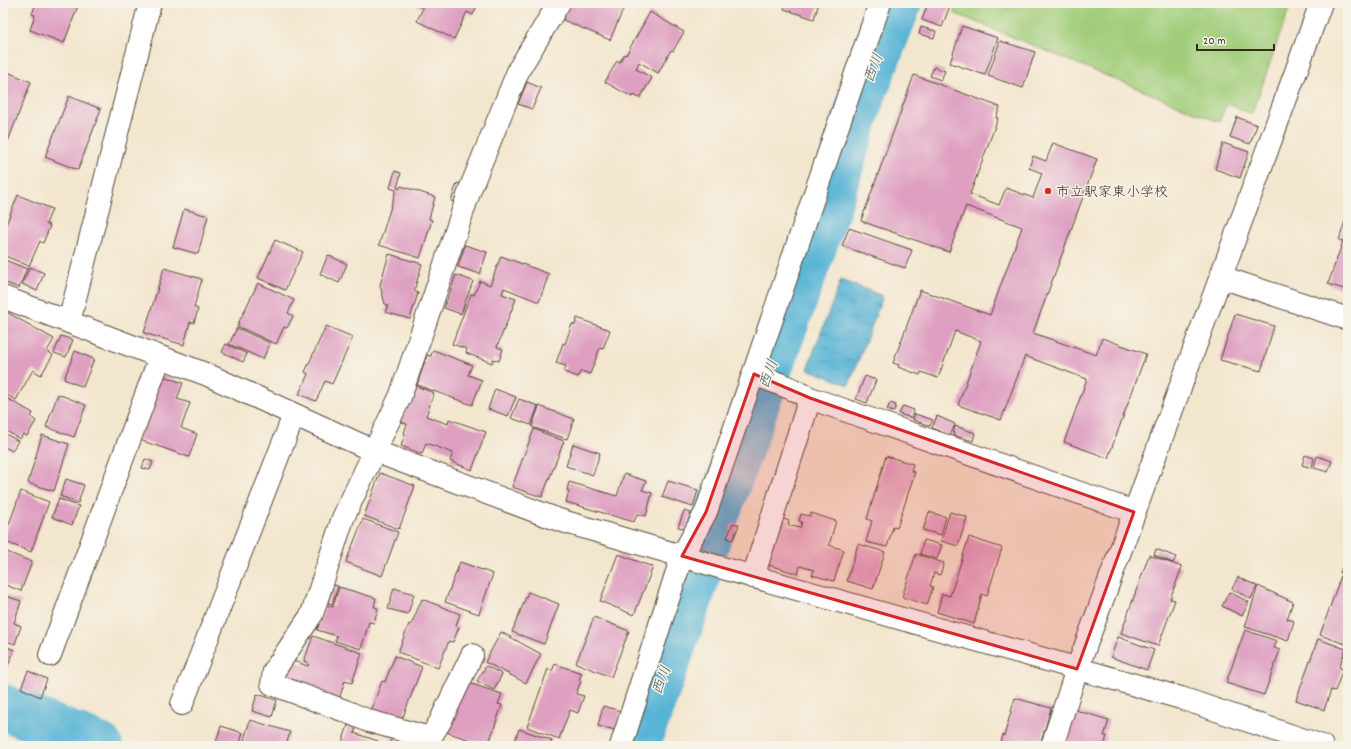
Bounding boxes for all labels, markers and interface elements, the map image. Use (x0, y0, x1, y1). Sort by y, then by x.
scale bar (1197, 26, 1274, 52)
text: 20 m (1203, 33, 1226, 50)
water label: 西川 (859, 51, 891, 87)
place label: 市立駅家東小学校 (1056, 183, 1168, 203)
marker: 市立駅家東小学校 (1043, 186, 1053, 196)
water label: 西川 (754, 357, 785, 393)
water label: 西川 (647, 663, 678, 699)

